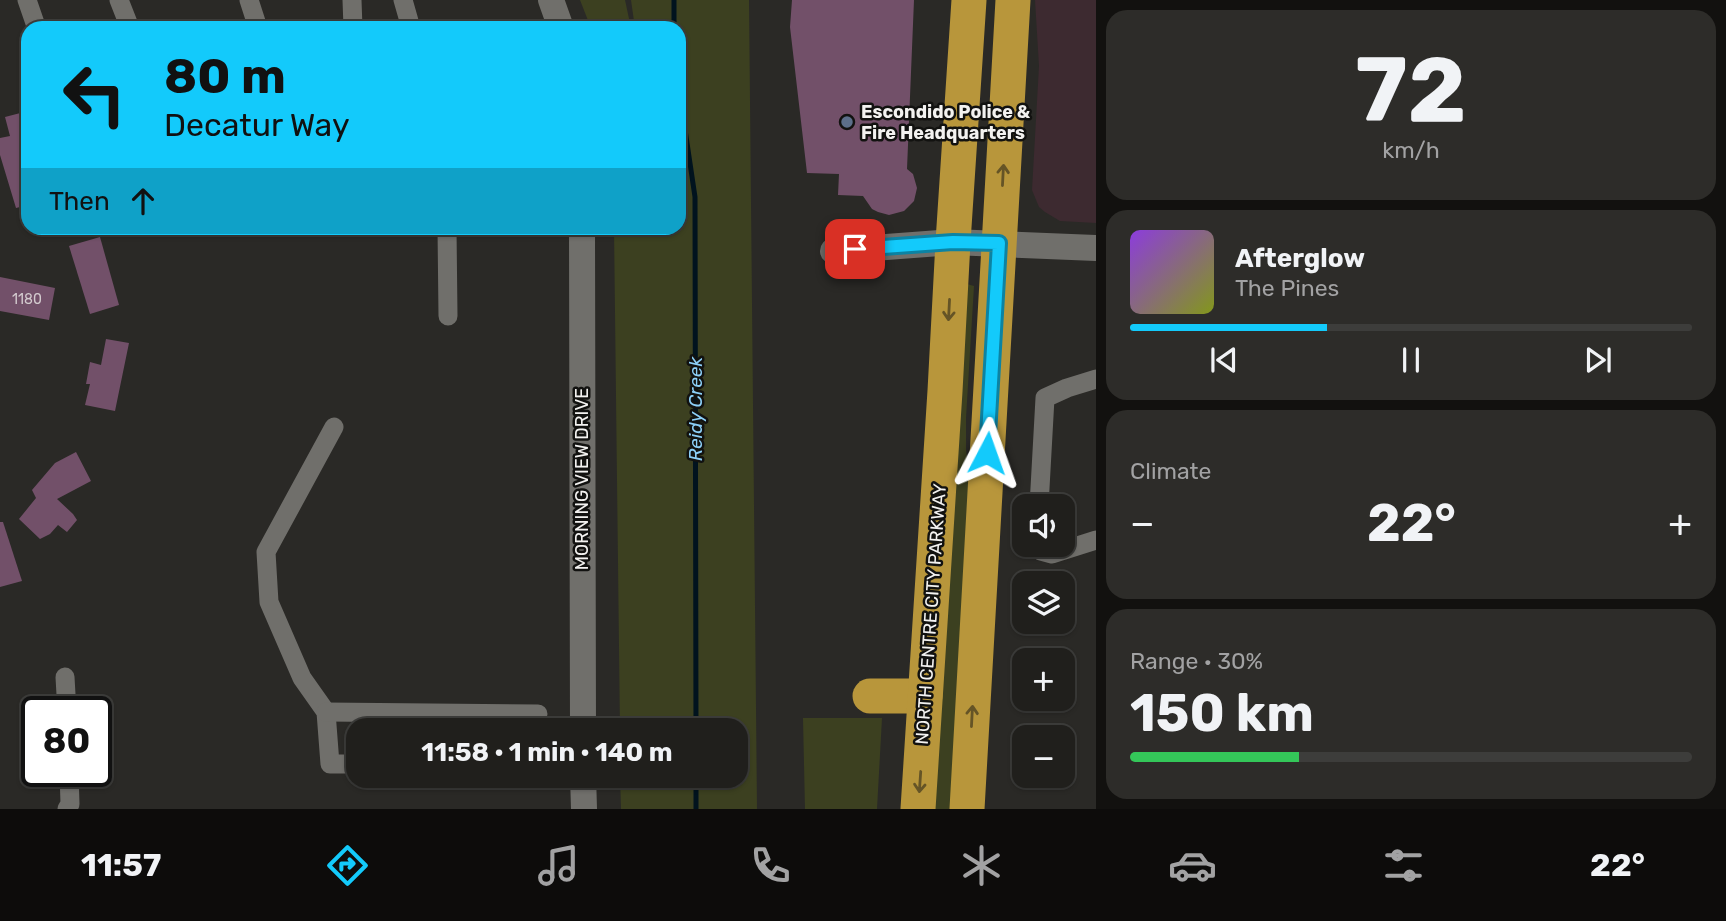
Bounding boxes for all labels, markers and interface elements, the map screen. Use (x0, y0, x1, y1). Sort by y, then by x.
text: 72 (1355, 36, 1467, 144)
text: 80 m (164, 47, 286, 105)
icon: left (49, 49, 140, 140)
place label: Escondido Police & Fire Headquarters (861, 101, 1031, 144)
text: Decatur Way (164, 106, 350, 144)
marker: Escondido Police & Fire Headquarters (839, 114, 855, 130)
text: km/h (1382, 136, 1440, 164)
one-way arrow (997, 164, 1010, 187)
icon: ahead (124, 182, 162, 220)
text: Then (49, 186, 110, 217)
pin (825, 219, 885, 279)
icon: arrive (836, 230, 874, 268)
text: Afterglow (1235, 243, 1365, 274)
text: The Pines (1235, 274, 1339, 302)
house number: 1180 (12, 291, 42, 308)
one-way arrow (943, 298, 956, 321)
icon: previous (1205, 341, 1243, 379)
icon: pause (1392, 341, 1430, 379)
icon: next (1579, 341, 1617, 379)
water label: Reidy Creek (684, 357, 707, 461)
street label: MORNING VIEW DRIVE (571, 388, 593, 570)
position arrow (950, 416, 1024, 490)
text: Climate (1130, 457, 1211, 485)
street label: NORTH CENTRE CITY PARKWAY (911, 482, 951, 745)
text: 22° (1367, 492, 1456, 554)
map controls (1012, 494, 1075, 788)
button: sound (1012, 494, 1075, 557)
text: − (1130, 500, 1155, 546)
text: + (1668, 500, 1692, 546)
button: layers (1012, 571, 1075, 634)
text: Range · 30% (1130, 647, 1263, 675)
button: + (1012, 648, 1075, 711)
text: 150 km (1130, 682, 1314, 744)
speed limit sign: 80 (21, 696, 112, 787)
one-way arrow (966, 705, 979, 728)
button: − (1012, 725, 1075, 788)
text: 11:58 · 1 min · 140 m (421, 737, 673, 768)
one-way arrow (913, 770, 926, 793)
icon: directions (323, 841, 372, 890)
icon: music (534, 841, 583, 890)
icon: phone (746, 841, 795, 890)
icon: climate (957, 841, 1006, 890)
icon: car (1168, 841, 1217, 890)
icon: filters (1379, 841, 1428, 890)
text: 11:57 (81, 846, 161, 884)
text: 22° (1590, 846, 1645, 884)

